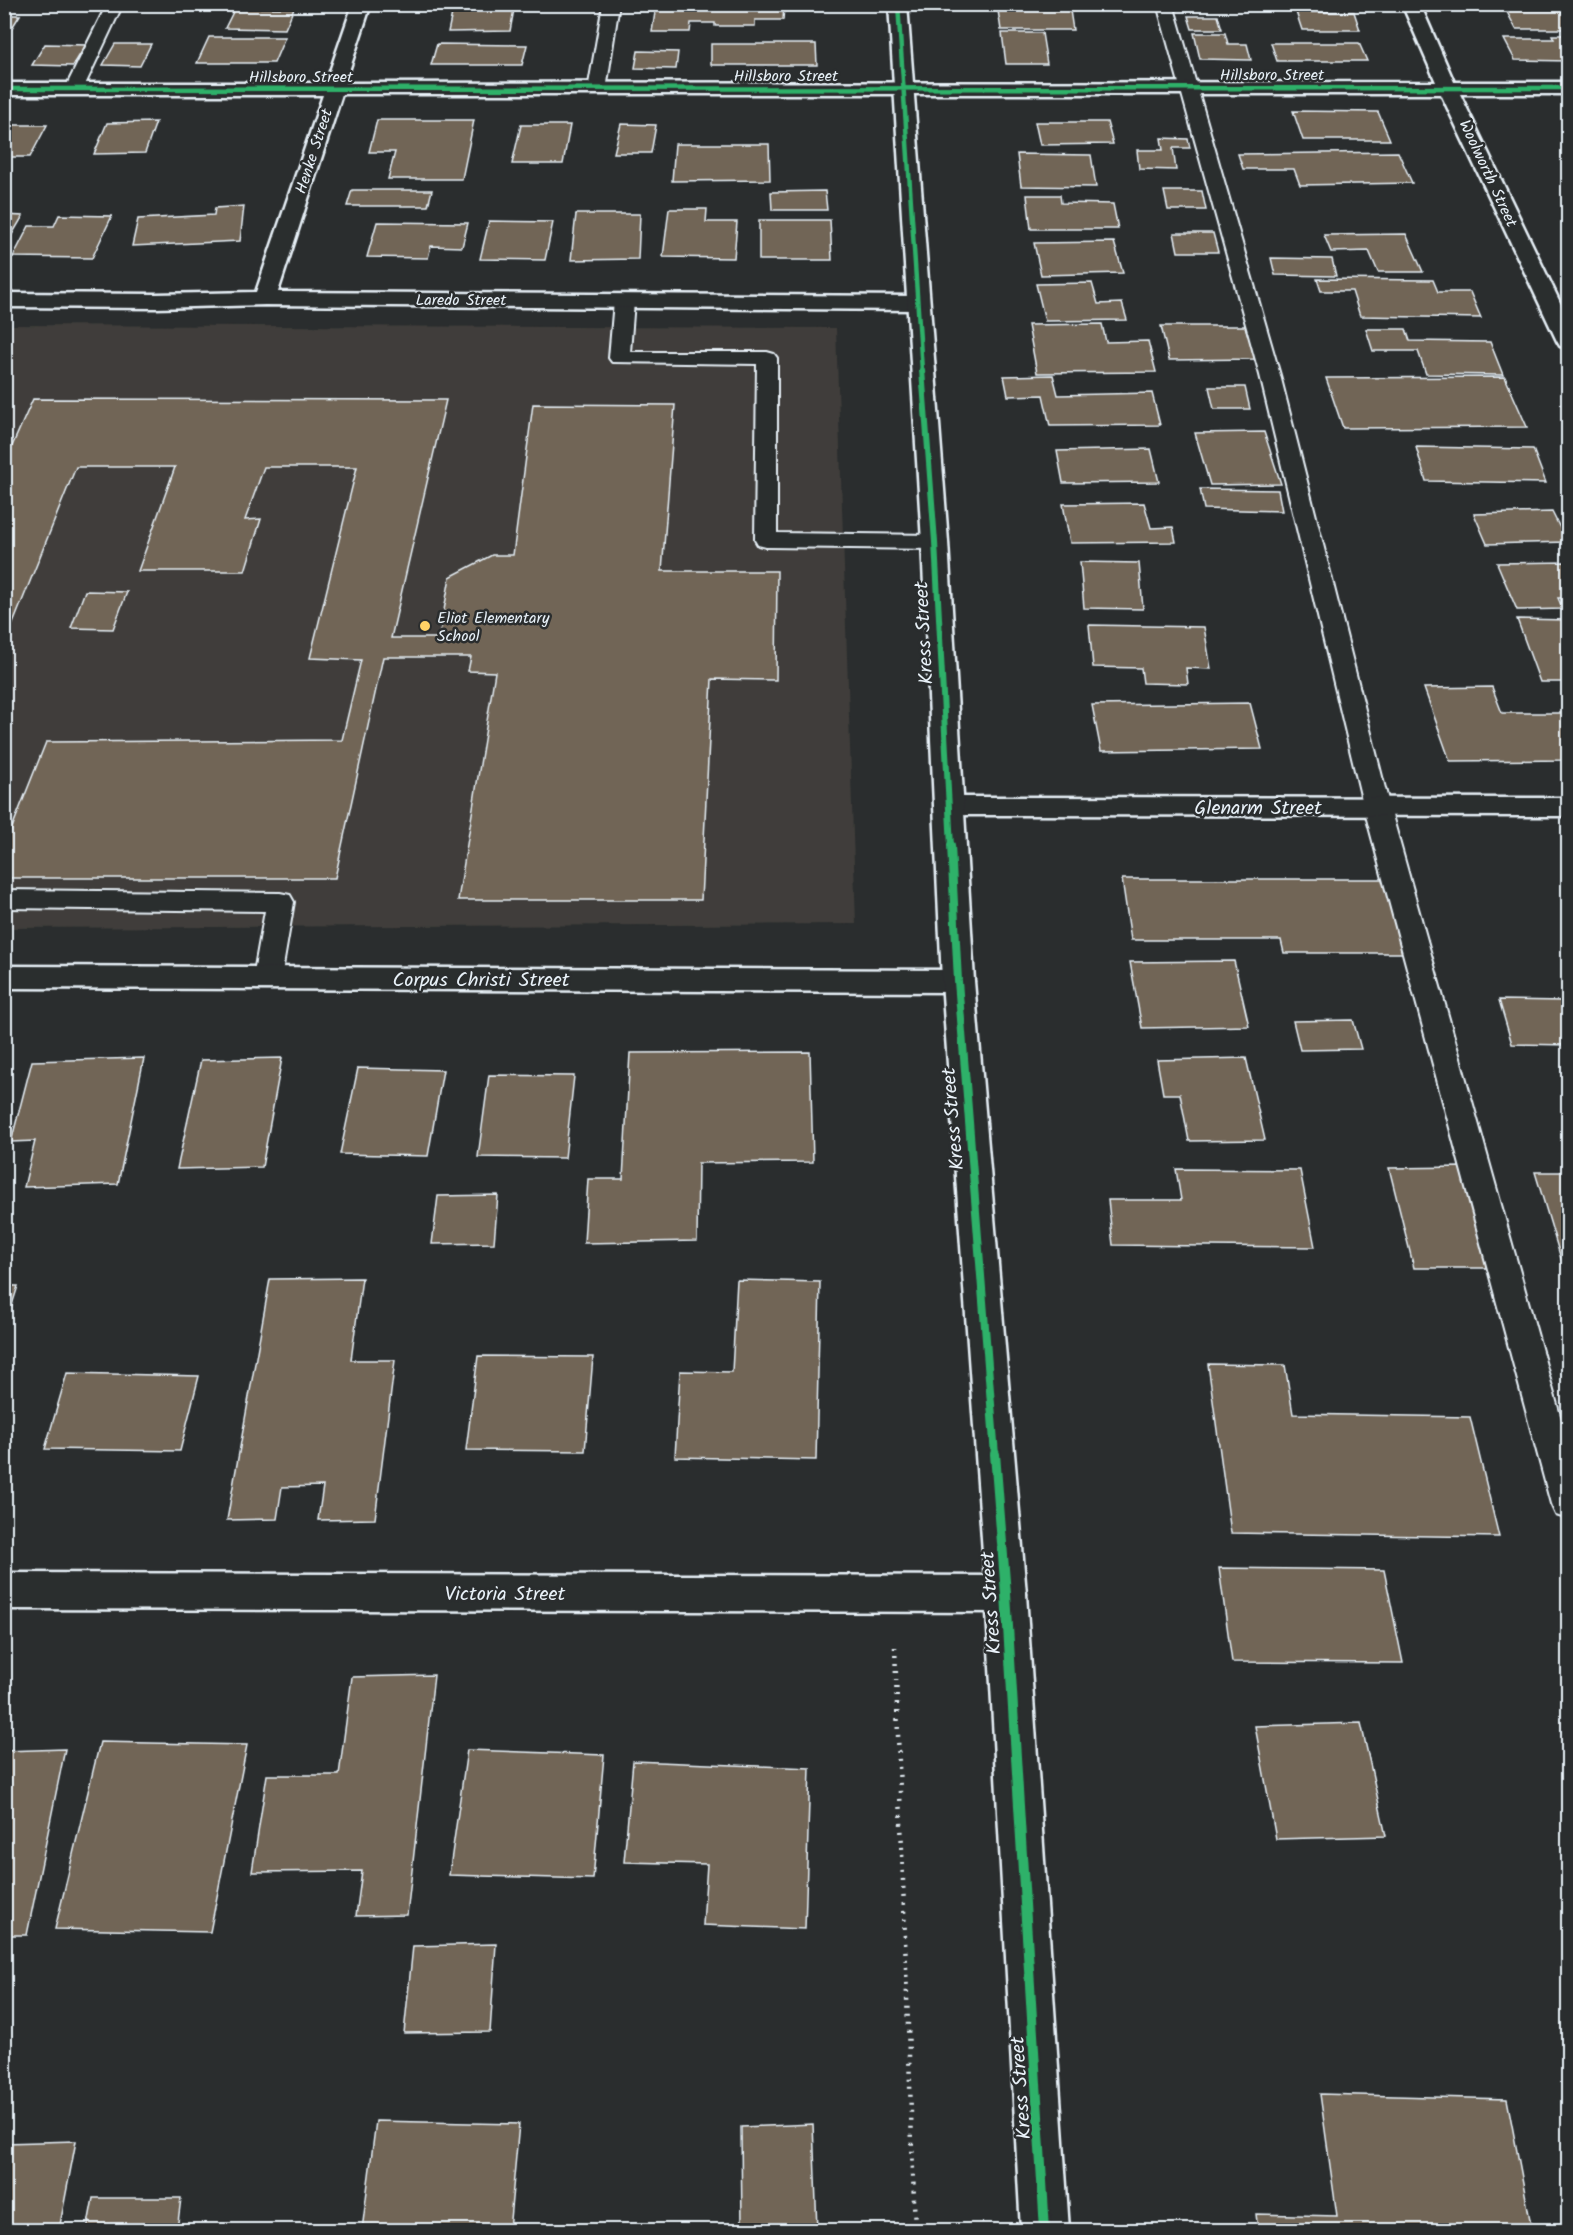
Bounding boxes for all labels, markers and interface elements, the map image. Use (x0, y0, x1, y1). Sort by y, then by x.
street label: Hillsboro Street (1220, 63, 1325, 88)
street label: Hillsboro Street (734, 64, 839, 89)
street label: Hillsboro Street (249, 65, 354, 90)
street label: Henke Street (289, 105, 340, 197)
street label: Woolworth Street (1452, 116, 1524, 232)
street label: Laredo Street (416, 288, 507, 313)
street label: Kress Street (906, 580, 944, 685)
place label: Eliot Elementary School (437, 606, 550, 649)
marker: Eliot Elementary School (418, 619, 432, 633)
street label: Glenarm Street (1194, 793, 1322, 825)
street label: Corpus Christi Street (392, 965, 570, 997)
street label: Kress Street (934, 1066, 974, 1172)
street label: Kress Street (972, 1550, 1012, 1655)
street label: Victoria Street (445, 1579, 566, 1611)
street label: Kress Street (1002, 2035, 1042, 2140)

